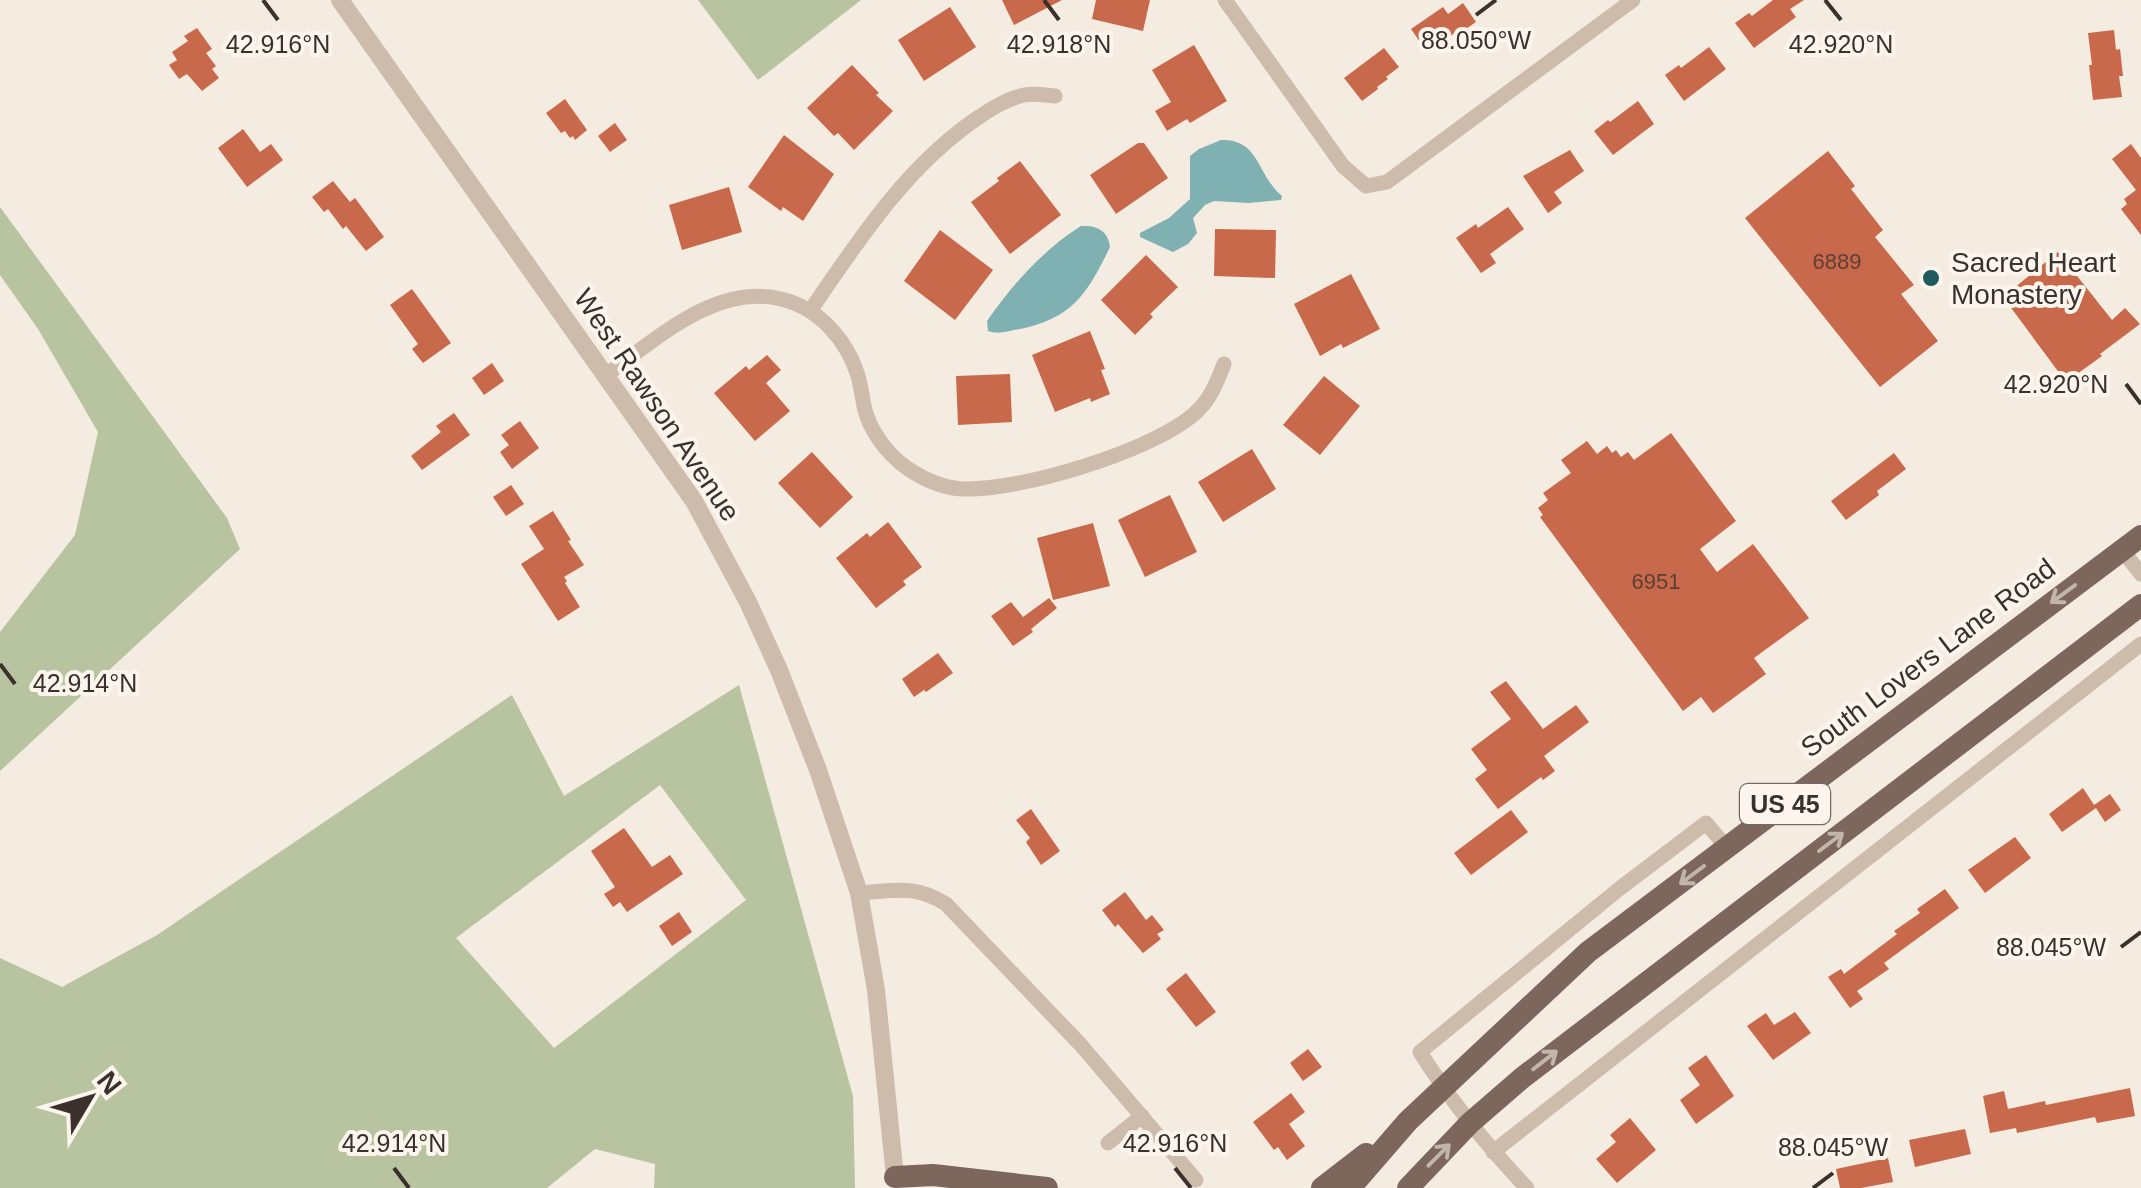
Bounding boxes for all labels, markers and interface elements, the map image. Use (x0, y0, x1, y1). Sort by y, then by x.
text: 88.050°W (1421, 26, 1531, 54)
text: 42.916°N (226, 30, 330, 58)
text: 42.918°N (1007, 30, 1111, 58)
text: 42.920°N (1789, 30, 1893, 58)
place label: Sacred Heart Monastery (1951, 247, 2116, 310)
house number: 6889 (1813, 249, 1861, 274)
marker: Sacred Heart Monastery (1920, 267, 1942, 289)
street label: West Rawson Avenue (568, 283, 746, 527)
text: 42.920°N (2004, 370, 2108, 398)
street label: South Lovers Lane Road (1795, 552, 2061, 764)
house number: 6951 (1632, 569, 1680, 594)
one-way arrow (2050, 583, 2077, 604)
text: 42.914°N (33, 669, 137, 697)
road number: US 45 (1740, 784, 1830, 824)
one-way arrow (1817, 831, 1844, 852)
one-way arrow (1679, 864, 1706, 885)
text: 88.045°W (1996, 933, 2106, 961)
north arrow (40, 1048, 140, 1148)
one-way arrow (1531, 1050, 1558, 1071)
text: N (91, 1065, 128, 1100)
text: 42.914°N (342, 1129, 446, 1157)
text: 42.916°N (1123, 1129, 1227, 1157)
text: 88.045°W (1778, 1133, 1888, 1161)
one-way arrow (1426, 1144, 1450, 1168)

